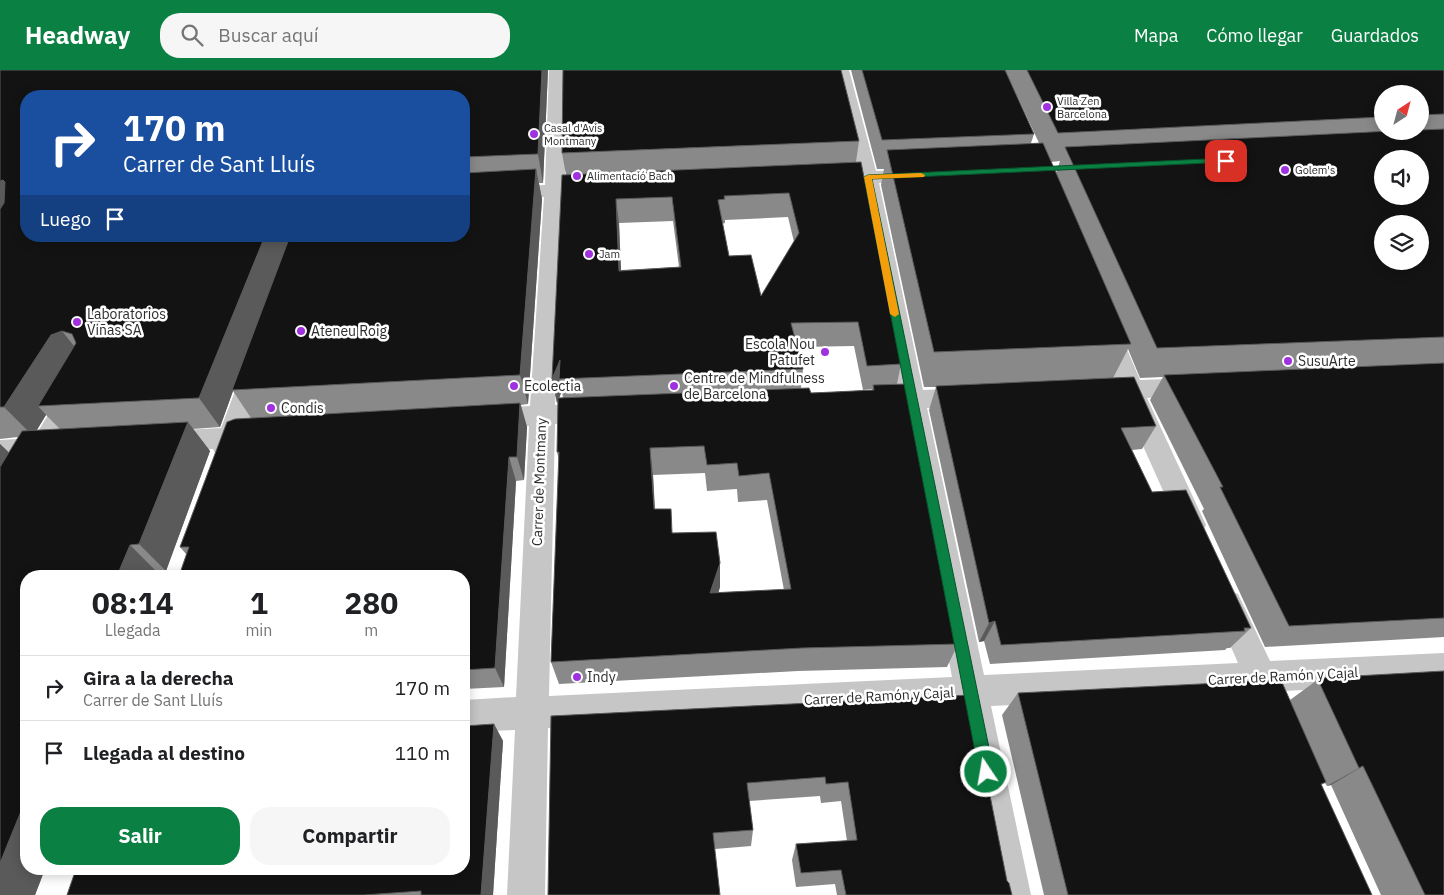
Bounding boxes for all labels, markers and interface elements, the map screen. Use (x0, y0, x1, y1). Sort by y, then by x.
search box (160, 13, 510, 58)
text: Headway (25, 19, 130, 51)
icon: search (178, 21, 206, 49)
text: Buscar aquí (218, 23, 319, 47)
text: Mapa (1134, 24, 1178, 47)
text: Cómo llegar (1206, 24, 1303, 47)
text: Guardados (1331, 24, 1419, 47)
north arrow (1374, 85, 1429, 140)
map controls (1374, 85, 1429, 270)
place label: Villa Zen Barcelona (1057, 94, 1107, 121)
marker: Villa Zen Barcelona (1041, 101, 1053, 113)
text: 170 m (123, 105, 226, 151)
icon: right (40, 110, 105, 175)
place label: Casal d'Avis Montmany (544, 121, 602, 148)
marker: Casal d'Avis Montmany (528, 128, 540, 140)
pin (1205, 140, 1247, 182)
icon: arrive (1212, 147, 1240, 175)
text: Carrer de Sant Lluís (123, 149, 315, 178)
button: sound (1374, 150, 1429, 205)
place label: Golem's (1295, 163, 1335, 177)
marker: Golem's (1279, 164, 1291, 176)
place label: Alimentació Bach (587, 169, 673, 183)
marker: Alimentació Bach (571, 170, 583, 182)
icon: arrive (101, 205, 129, 233)
text: Luego (40, 207, 91, 231)
button: layers (1374, 215, 1429, 270)
place label: Jam (599, 247, 620, 261)
marker: Jam (583, 248, 595, 260)
place label: Laboratorios Viñas SA (87, 305, 166, 339)
marker: Laboratorios Viñas SA (71, 316, 83, 328)
place label: Ateneu Roig (311, 322, 387, 340)
marker: Ateneu Roig (295, 325, 307, 337)
place label: Escola Nou Patufet (745, 335, 815, 369)
marker: Escola Nou Patufet (819, 346, 831, 358)
place label: SusuArte (1298, 352, 1356, 370)
marker: SusuArte (1282, 355, 1294, 367)
place label: Centre de Mindfulness de Barcelona (684, 369, 825, 403)
place label: Ecolectia (524, 377, 582, 395)
marker: Ecolectia (508, 380, 520, 392)
marker: Centre de Mindfulness de Barcelona (668, 380, 680, 392)
place label: Condis (281, 399, 324, 417)
marker: Condis (265, 402, 277, 414)
street label: Carrer de Montmany (528, 418, 550, 546)
text: 08:14 (92, 583, 174, 622)
text: 1 (250, 583, 268, 622)
text: 280 (344, 583, 398, 622)
text: Llegada (105, 620, 161, 640)
text: min (245, 620, 272, 640)
text: m (364, 620, 378, 640)
street label: Carrer de Ramón y Cajal (1207, 663, 1359, 689)
text: Gira a la derecha (83, 666, 234, 690)
place label: Indy (587, 668, 616, 686)
marker: Indy (571, 671, 583, 683)
icon: right (40, 674, 68, 702)
text: 170 m (395, 676, 450, 700)
street label: Carrer de Ramón y Cajal (803, 683, 955, 709)
text: Carrer de Sant Lluís (83, 690, 223, 710)
icon: arrive (40, 739, 68, 767)
text: Llegada al destino (83, 741, 245, 765)
text: 110 m (395, 741, 450, 765)
position arrow (959, 745, 1011, 797)
button: Salir (40, 807, 240, 865)
button: Compartir (250, 807, 450, 865)

